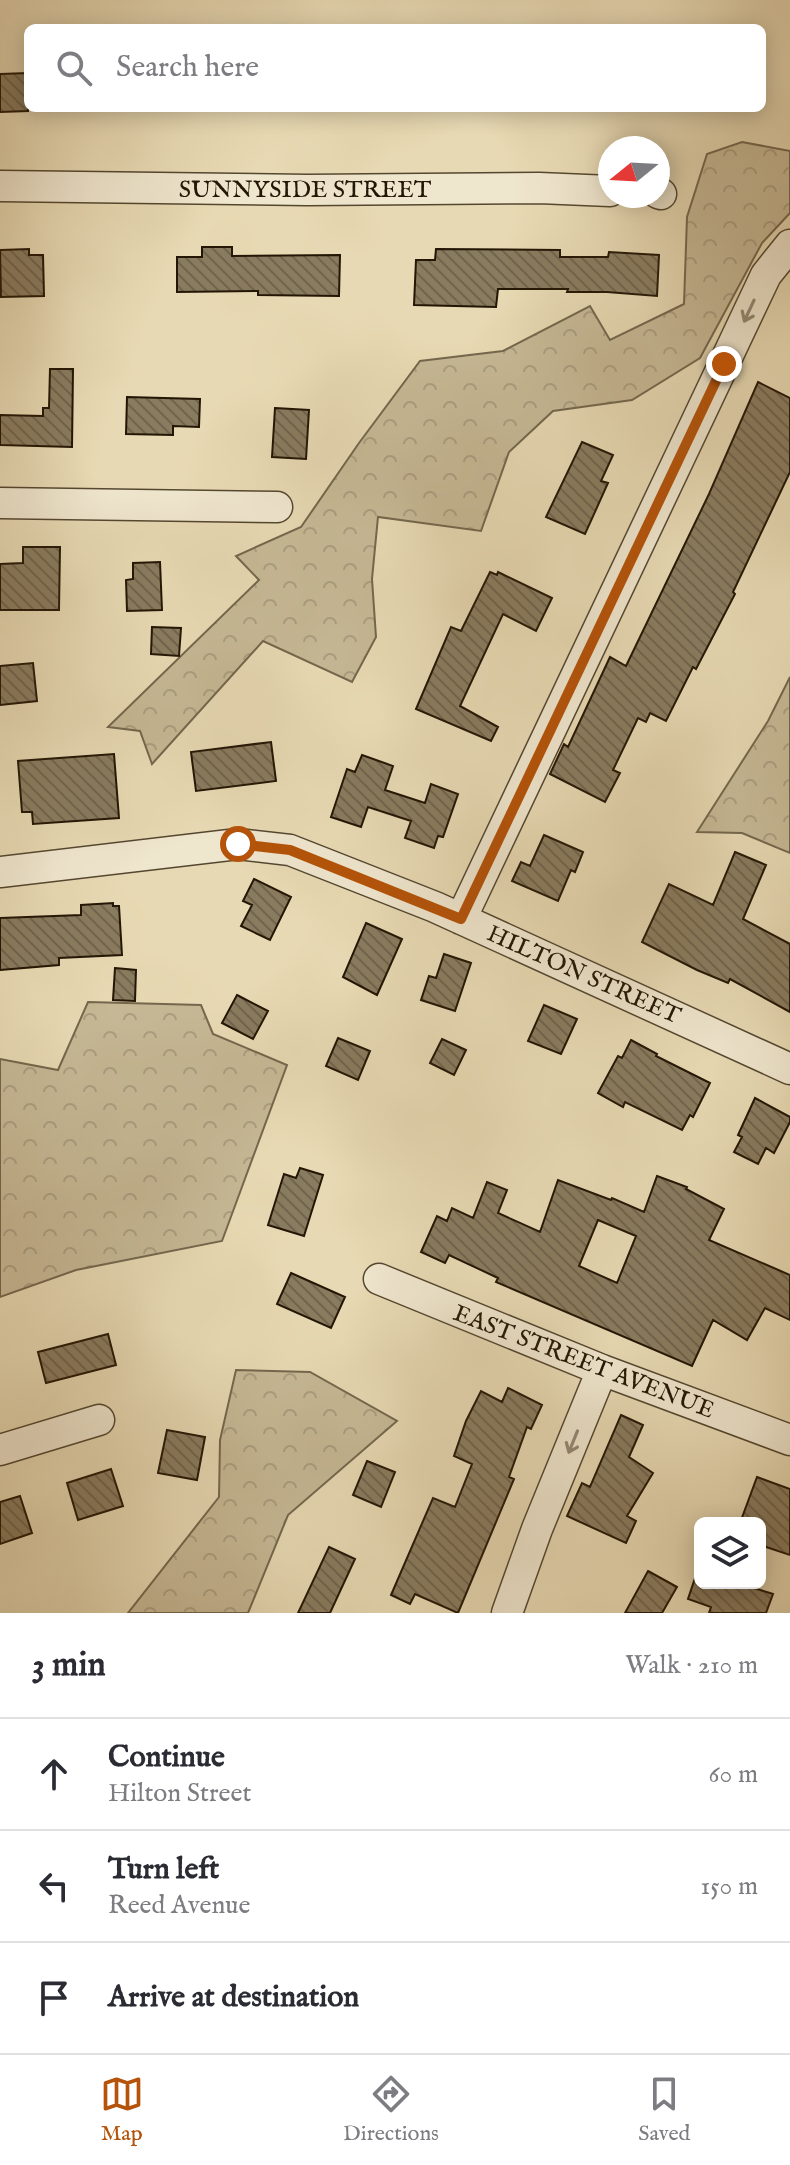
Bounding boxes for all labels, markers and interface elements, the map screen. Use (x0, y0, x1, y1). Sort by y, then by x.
search box (24, 24, 766, 112)
icon: search (52, 46, 96, 90)
text: Search here (116, 49, 259, 87)
north arrow (598, 136, 670, 208)
street label: SUNNYSIDE STREET (179, 175, 432, 206)
one-way arrow (741, 298, 756, 322)
route end (706, 346, 742, 382)
route start (220, 826, 256, 862)
street label: HILTON STREET (482, 919, 686, 1032)
street label: EAST STREET AVENUE (449, 1298, 718, 1426)
one-way arrow (564, 1430, 579, 1454)
map controls (694, 1517, 766, 1589)
button: layers (694, 1517, 766, 1589)
text: 3 min (32, 1644, 106, 1687)
text: Walk · 210 m (625, 1649, 758, 1682)
text: Continue (108, 1739, 225, 1777)
icon: ahead (32, 1752, 76, 1796)
text: 60 m (709, 1758, 758, 1791)
text: Hilton Street (108, 1777, 251, 1810)
text: Turn left (108, 1851, 219, 1889)
icon: left (32, 1864, 76, 1908)
text: 150 m (700, 1870, 758, 1903)
text: Reed Avenue (108, 1889, 251, 1922)
icon: arrive (32, 1976, 76, 2020)
text: Arrive at destination (108, 1979, 359, 2017)
tab: Map (100, 2072, 144, 2148)
tab: Directions (343, 2072, 439, 2148)
tab: Saved (638, 2072, 690, 2148)

